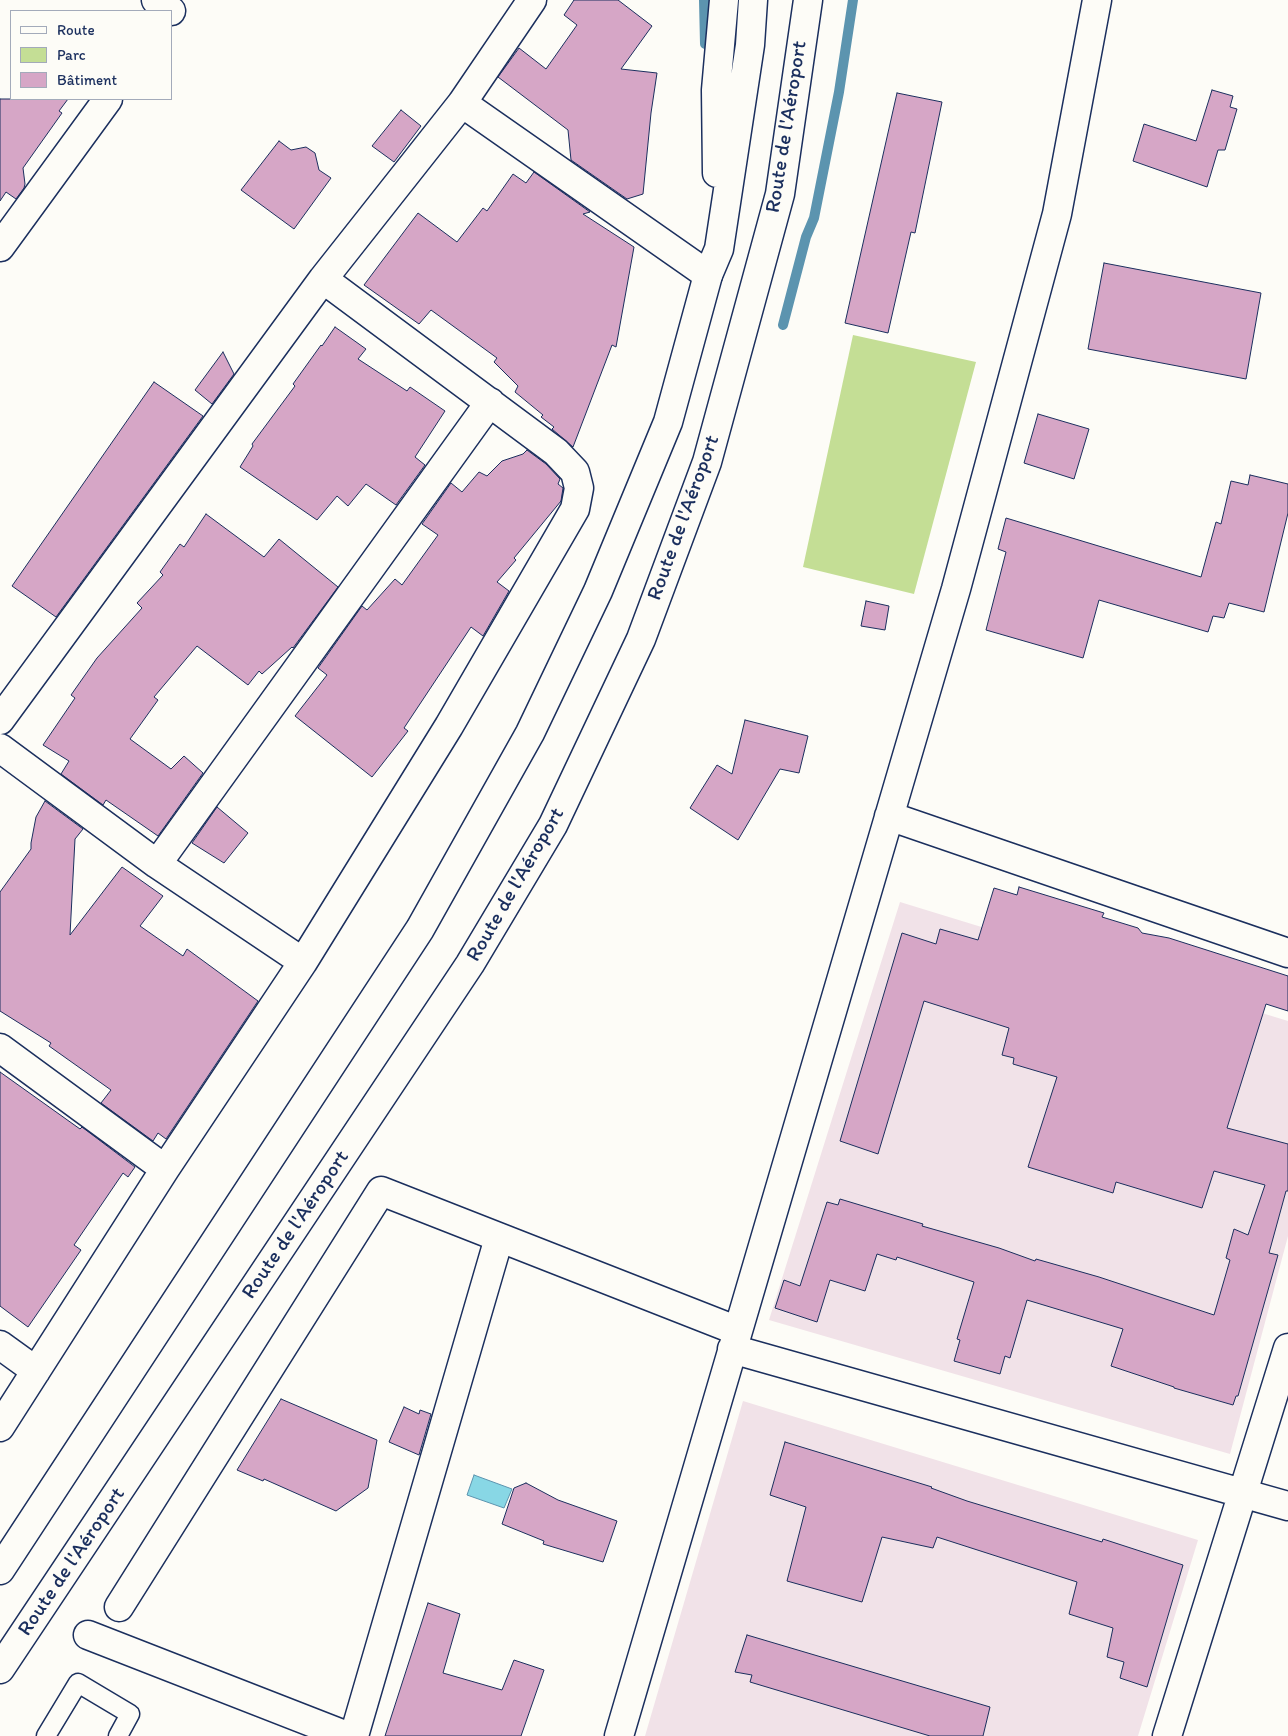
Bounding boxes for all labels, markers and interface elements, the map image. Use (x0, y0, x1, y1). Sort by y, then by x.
legend (10, 10, 172, 100)
text: Route (57, 21, 95, 39)
street label: Route de l'Aéroport (761, 39, 813, 215)
text: Parc (57, 46, 86, 64)
text: Bâtiment (57, 71, 117, 89)
street label: Route de l'Aéroport (642, 432, 726, 604)
street label: Route de l'Aéroport (462, 803, 570, 967)
street label: Route de l'Aéroport (237, 1146, 355, 1304)
street label: Route de l'Aéroport (13, 1483, 131, 1641)

